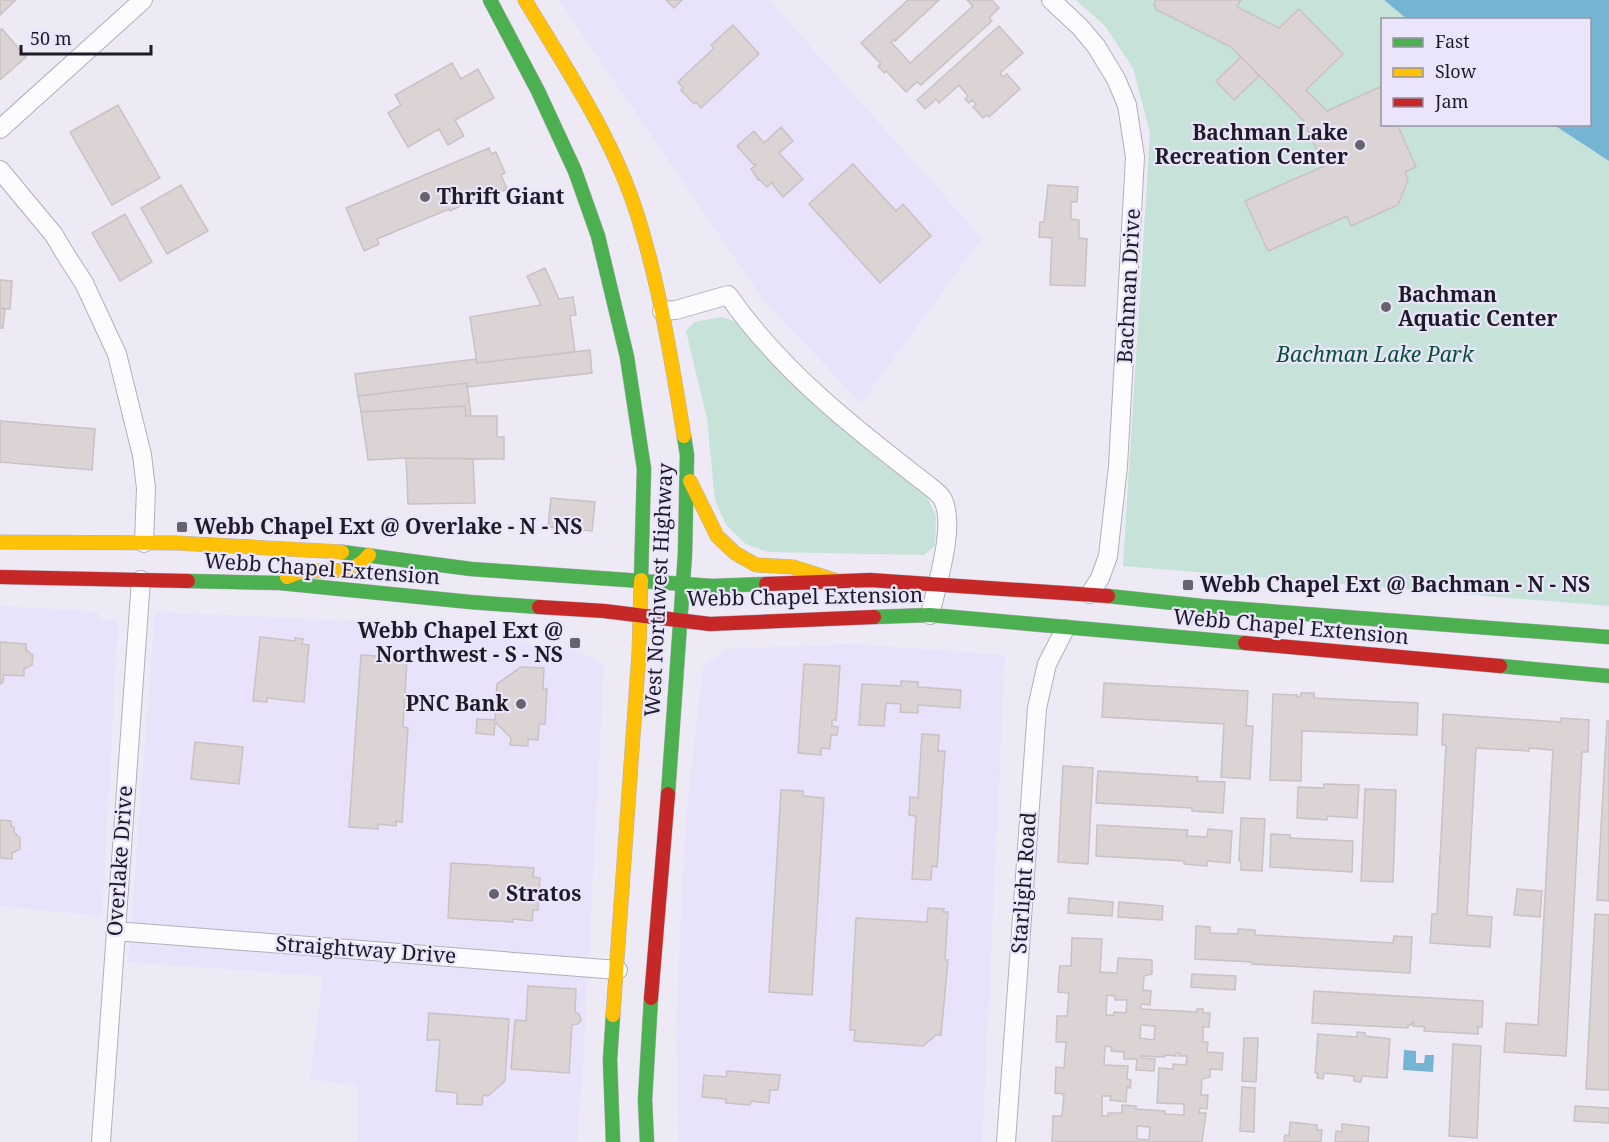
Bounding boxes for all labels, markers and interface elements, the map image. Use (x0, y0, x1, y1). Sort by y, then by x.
scale bar (21, 18, 152, 56)
legend (1381, 18, 1591, 126)
text: 50 m (30, 26, 72, 50)
text: Fast (1435, 29, 1470, 53)
text: Slow (1435, 59, 1477, 83)
text: Jam (1434, 89, 1469, 113)
place label: Bachman Lake Recreation Center (1155, 118, 1348, 170)
marker: Bachman Lake Recreation Center (1353, 138, 1367, 152)
place label: Thrift Giant (437, 182, 565, 210)
marker: Thrift Giant (418, 190, 432, 204)
street label: Bachman Drive (1110, 208, 1146, 364)
place label: Bachman Aquatic Center (1398, 280, 1558, 332)
marker: Bachman Aquatic Center (1379, 300, 1393, 314)
park label: Bachman Lake Park (1275, 340, 1475, 368)
street label: West Northwest Highway (637, 462, 679, 718)
place label: Webb Chapel Ext @ Overlake - N - NS (194, 512, 582, 540)
marker: Webb Chapel Ext @ Overlake - N - NS (175, 520, 189, 534)
street label: Webb Chapel Extension (203, 546, 441, 590)
place label: Webb Chapel Ext @ Bachman - N - NS (1200, 570, 1590, 598)
marker: Webb Chapel Ext @ Bachman - N - NS (1181, 578, 1195, 592)
street label: Webb Chapel Extension (686, 580, 924, 612)
street label: Webb Chapel Extension (1172, 602, 1410, 650)
place label: Webb Chapel Ext @ Northwest - S - NS (357, 616, 563, 668)
marker: Webb Chapel Ext @ Northwest - S - NS (568, 636, 582, 650)
place label: PNC Bank (405, 689, 510, 717)
marker: PNC Bank (514, 697, 528, 711)
street label: Overlake Drive (100, 785, 138, 937)
street label: Starlight Road (1004, 811, 1042, 955)
place label: Stratos (506, 879, 581, 907)
marker: Stratos (487, 887, 501, 901)
street label: Straightway Drive (275, 929, 457, 969)

